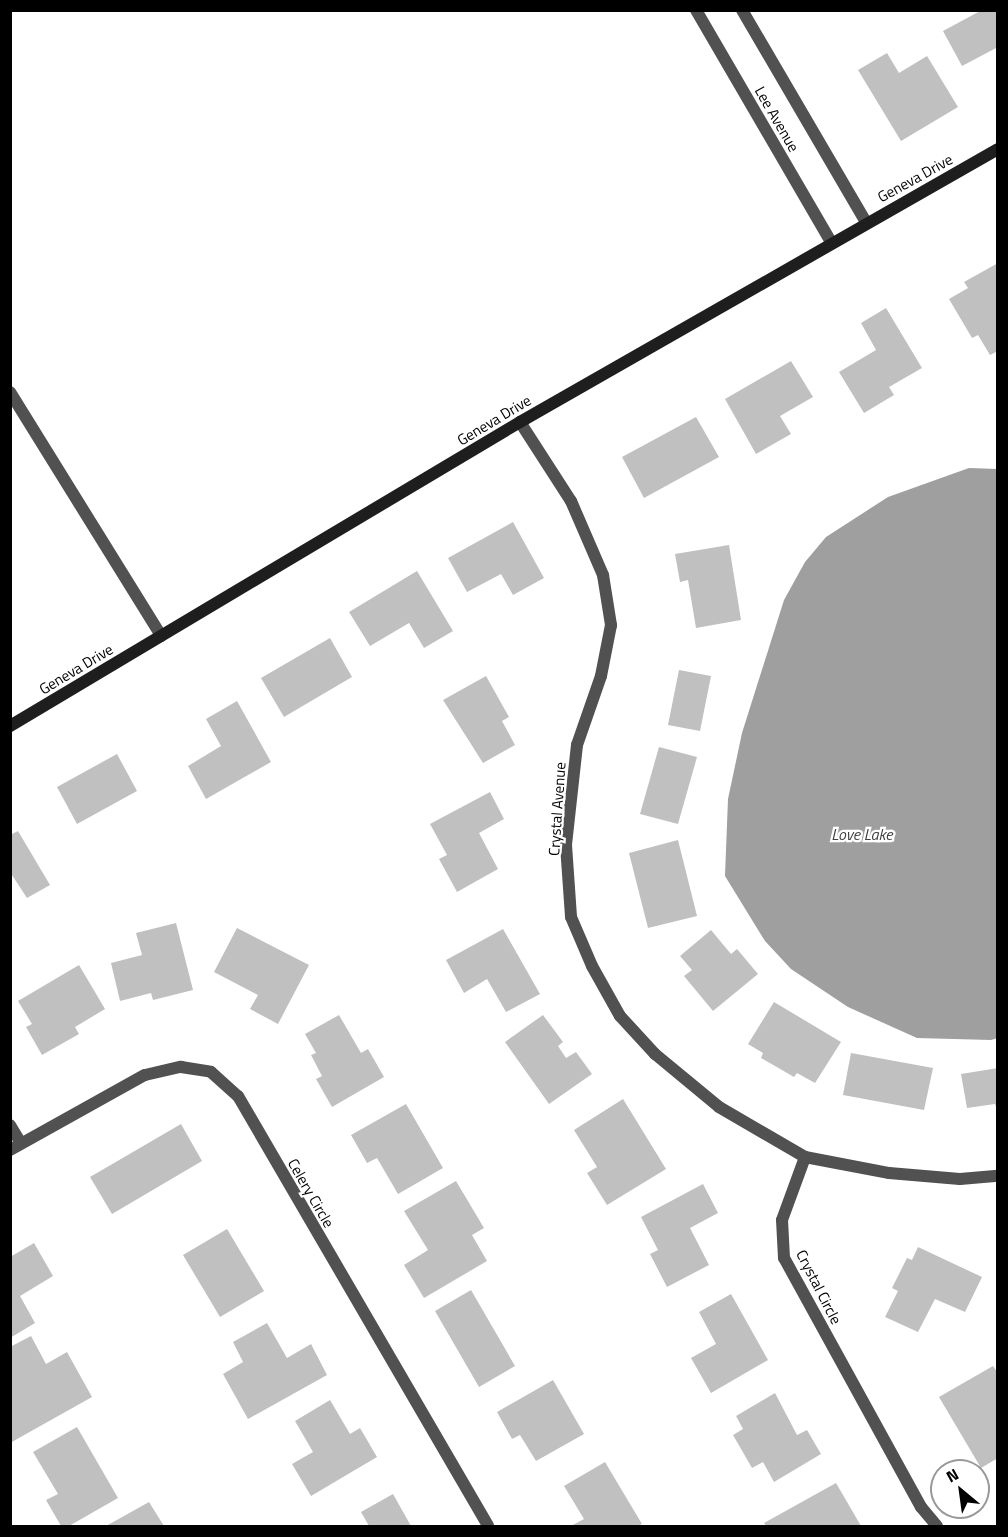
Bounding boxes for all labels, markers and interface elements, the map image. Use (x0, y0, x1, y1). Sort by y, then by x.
street label: Lee Avenue (751, 83, 803, 155)
street label: Geneva Drive (874, 150, 956, 206)
street label: Geneva Drive (454, 391, 534, 449)
street label: Geneva Drive (36, 640, 116, 698)
street label: Crystal Avenue (545, 762, 569, 856)
water label: Love Lake (831, 824, 893, 844)
street label: Celery Circle (284, 1155, 338, 1231)
street label: Crystal Circle (793, 1247, 845, 1327)
north arrow (930, 1459, 990, 1519)
text: N (942, 1462, 963, 1488)

